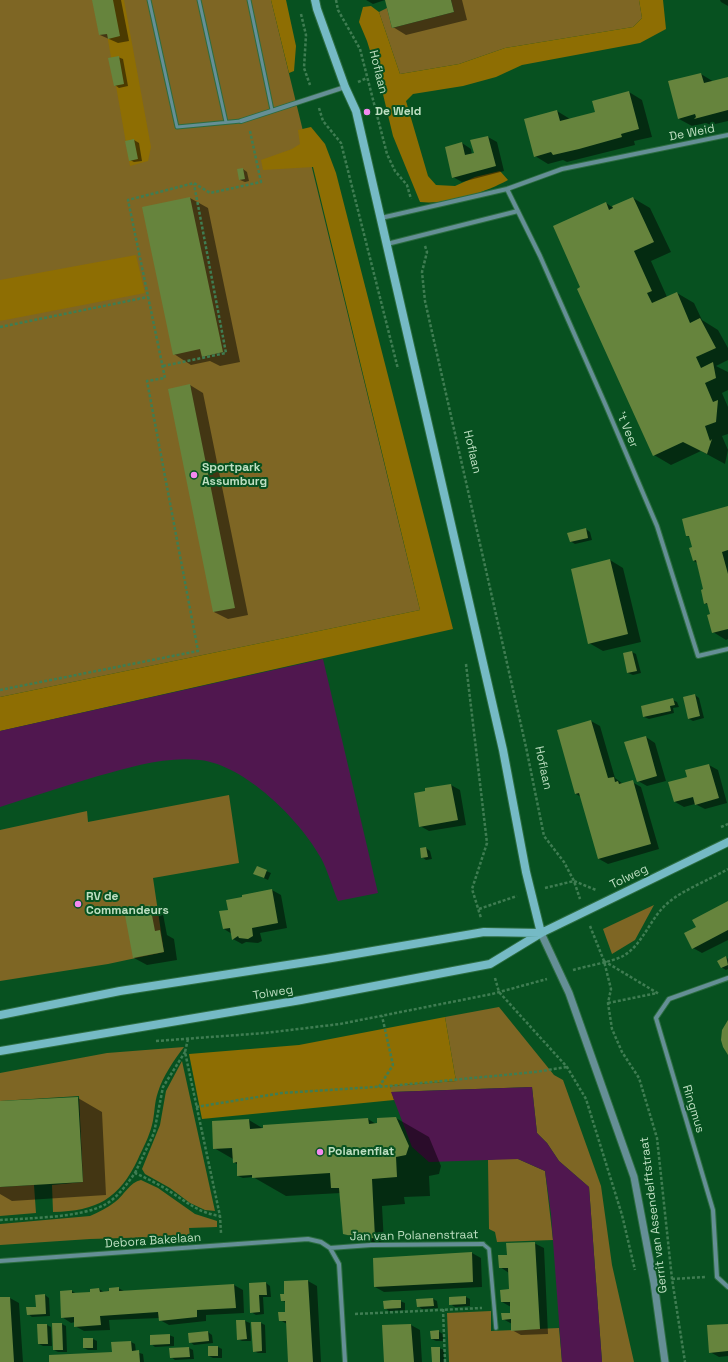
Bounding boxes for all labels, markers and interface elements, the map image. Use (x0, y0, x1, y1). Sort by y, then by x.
street label: Hoflaan (366, 49, 390, 95)
place label: De Weid (375, 105, 421, 119)
marker: De Weid (362, 107, 372, 117)
street label: De Weid (668, 122, 716, 144)
street label: 't Veer (613, 410, 641, 450)
street label: Hoflaan (460, 429, 484, 475)
place label: Sportpark Assumburg (202, 461, 267, 489)
marker: Sportpark Assumburg (189, 470, 199, 480)
street label: Hoflaan (531, 745, 555, 791)
street label: Tolweg (608, 862, 650, 892)
place label: RV de Commandeurs (86, 890, 169, 918)
marker: RV de Commandeurs (73, 899, 83, 909)
street label: Tolweg (252, 983, 294, 1003)
street label: Ringmus (679, 1083, 707, 1135)
street label: Gerrit van Assendelftstraat (637, 1136, 671, 1294)
place label: Polanenflat (328, 1145, 394, 1159)
marker: Polanenflat (315, 1147, 325, 1157)
street label: Jan van Polanenstraat (349, 1228, 479, 1244)
street label: Debora Bakelaan (104, 1230, 202, 1252)

